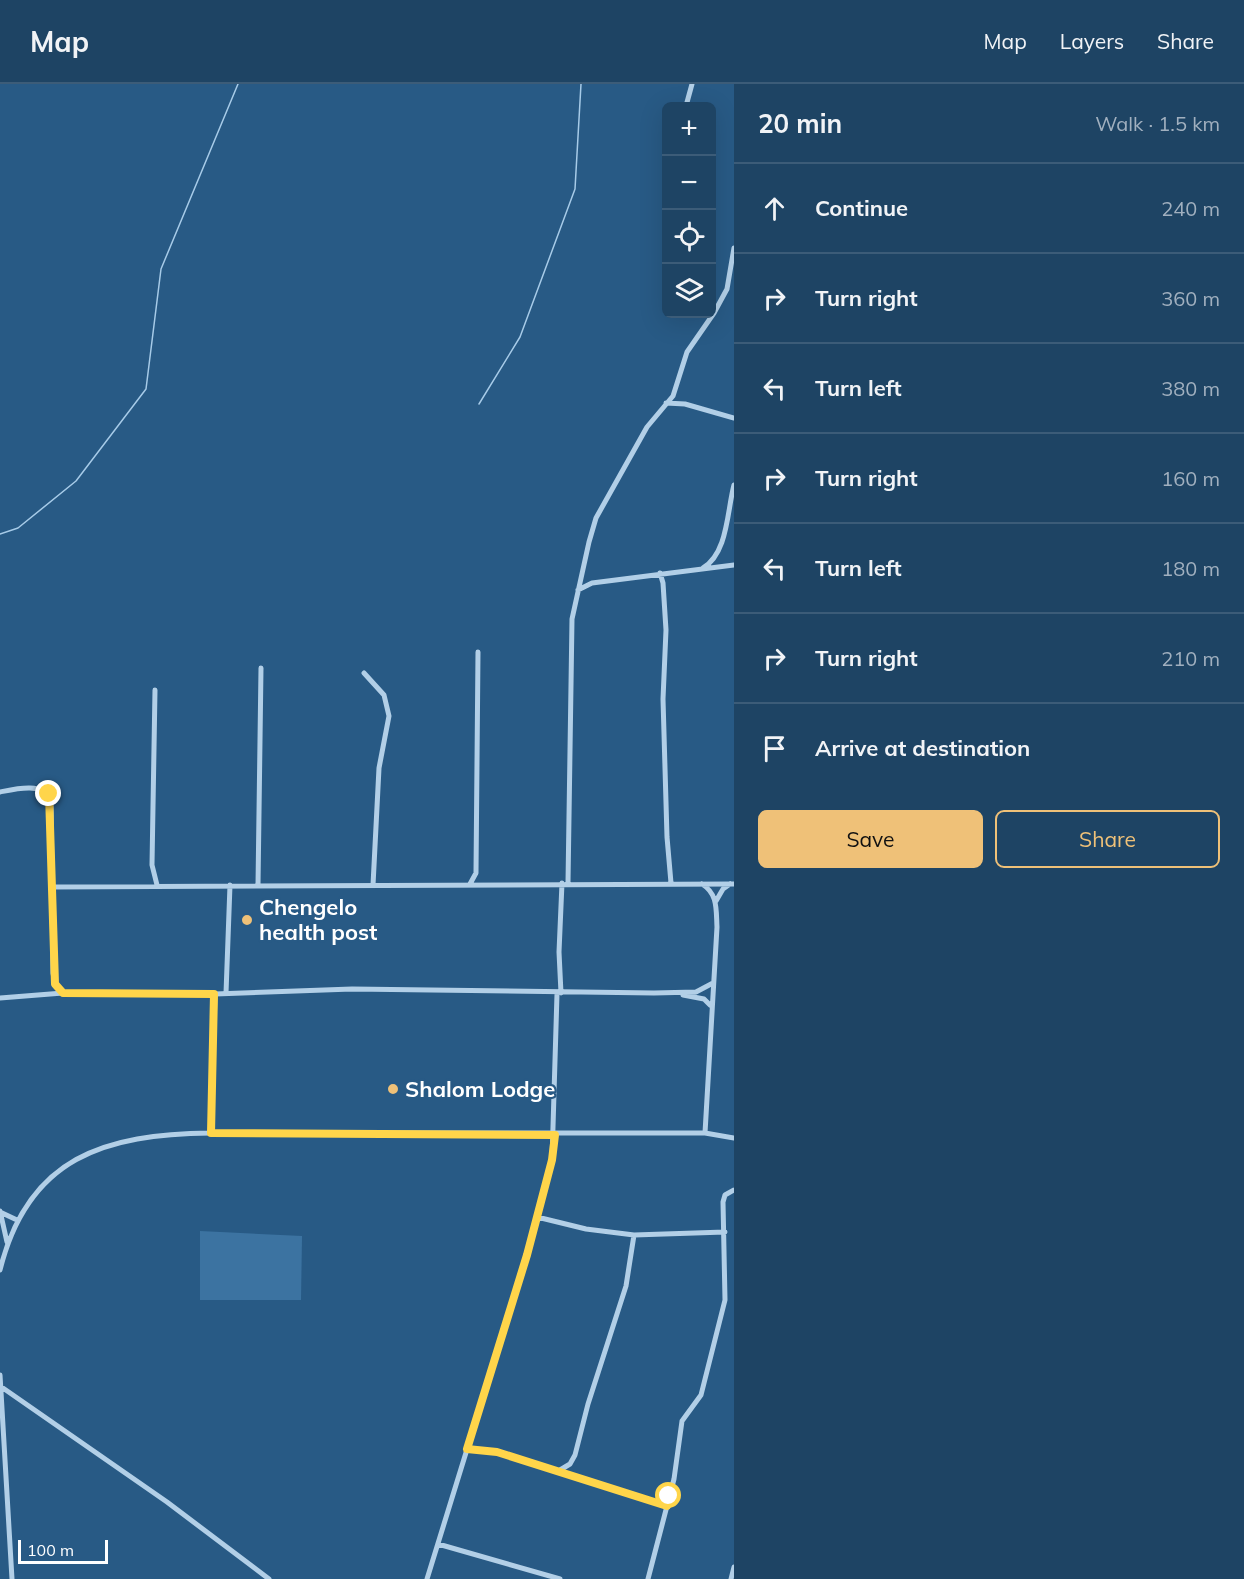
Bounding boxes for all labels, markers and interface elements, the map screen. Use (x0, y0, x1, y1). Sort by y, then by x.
text: Map (30, 24, 89, 59)
text: Map (984, 28, 1027, 54)
text: Layers (1060, 28, 1124, 54)
text: Share (1157, 28, 1214, 54)
map controls (662, 102, 716, 318)
button: + (662, 102, 716, 156)
text: 20 min (758, 107, 842, 140)
text: Walk · 1.5 km (1095, 111, 1220, 136)
button: − (662, 156, 716, 210)
icon: ahead (758, 192, 791, 225)
text: Continue (815, 194, 908, 222)
text: 240 m (1161, 196, 1220, 221)
button: locate (662, 210, 716, 264)
button: layers (662, 264, 716, 318)
icon: right (758, 282, 791, 315)
text: Turn right (815, 284, 918, 312)
text: 360 m (1161, 286, 1220, 311)
icon: left (758, 372, 791, 405)
text: Turn left (815, 374, 902, 402)
text: 380 m (1161, 376, 1220, 401)
icon: right (758, 462, 791, 495)
text: Turn right (815, 464, 918, 492)
text: 160 m (1161, 466, 1220, 491)
icon: left (758, 552, 791, 585)
text: Turn left (815, 554, 902, 582)
text: 180 m (1161, 556, 1220, 581)
icon: right (758, 642, 791, 675)
text: Turn right (815, 644, 918, 672)
text: 210 m (1161, 646, 1220, 671)
icon: arrive (758, 732, 791, 765)
text: Arrive at destination (815, 734, 1030, 762)
route end (35, 780, 61, 806)
button: Save (758, 810, 983, 868)
button: Share (995, 810, 1220, 868)
place label: Chengelo health post (259, 893, 377, 946)
marker: Chengelo health post (240, 913, 254, 927)
place label: Shalom Lodge (405, 1075, 555, 1103)
marker: Shalom Lodge (386, 1082, 400, 1096)
route start (655, 1482, 681, 1508)
scale bar (18, 1537, 108, 1564)
text: 100 m (27, 1540, 74, 1560)

